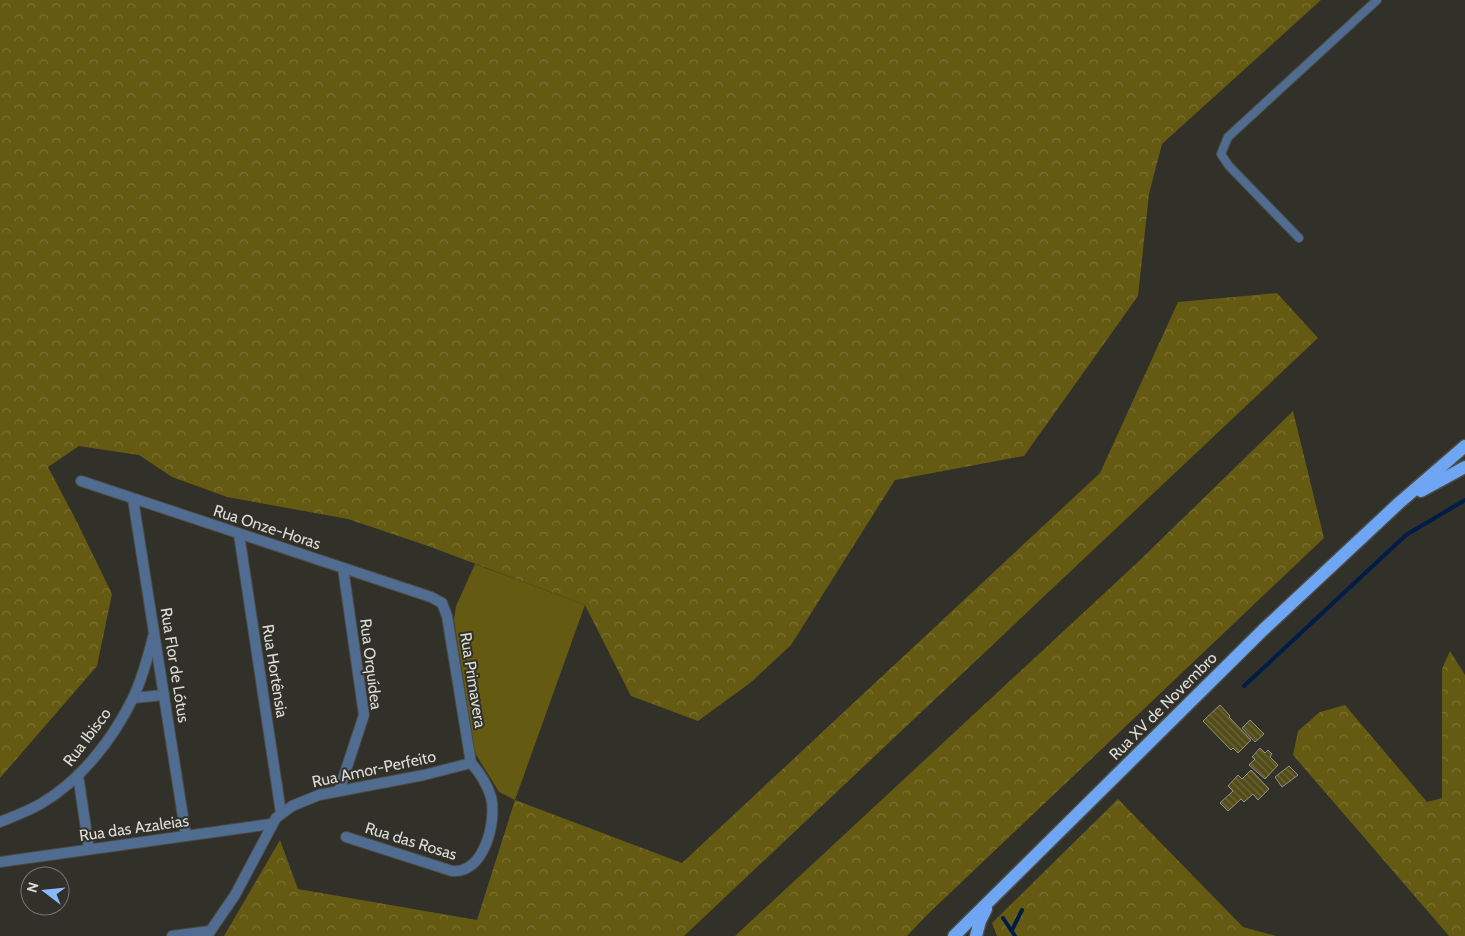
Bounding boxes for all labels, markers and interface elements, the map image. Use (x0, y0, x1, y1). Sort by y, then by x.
street label: Rua Onze-Horas (211, 501, 323, 553)
street label: Rua Flor de Lótus (157, 606, 194, 724)
street label: Rua Orquídea (356, 617, 386, 711)
street label: Rua Hortênsia (258, 623, 292, 719)
street label: Rua Primavera (456, 631, 490, 729)
street label: Rua XV de Novembro (1105, 648, 1221, 764)
street label: Rua Ibisco (59, 704, 115, 770)
street label: Rua Amor-Perfeito (310, 747, 438, 791)
street label: Rua das Azaleias (78, 811, 190, 845)
street label: Rua das Rosas (363, 818, 460, 864)
north arrow (20, 866, 70, 916)
text: N (22, 880, 43, 895)

